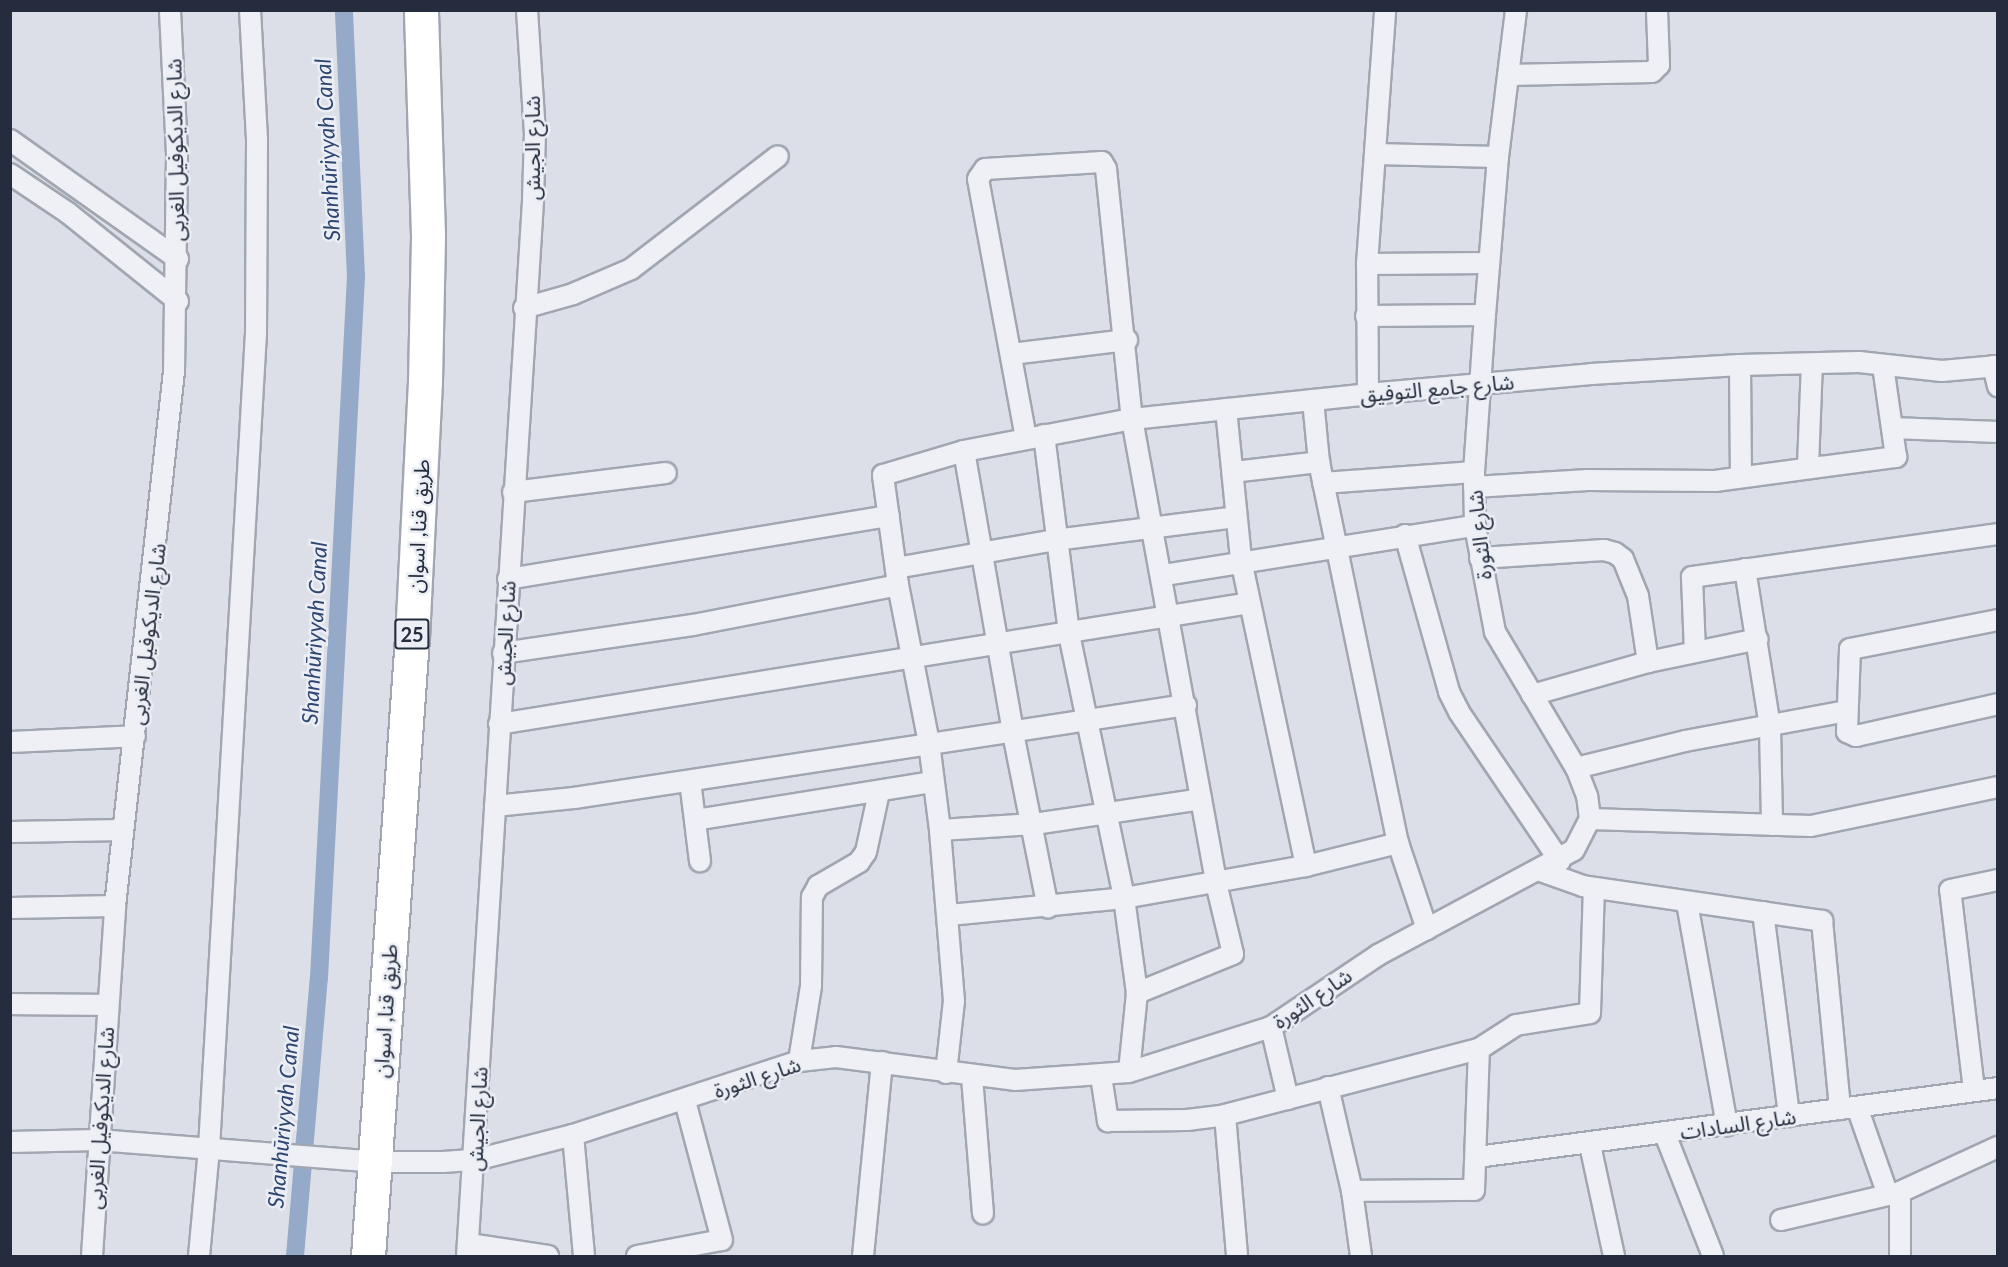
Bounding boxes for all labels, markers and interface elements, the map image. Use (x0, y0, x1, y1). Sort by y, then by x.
street label: شارع الديكوفيل الغربى (161, 58, 189, 242)
water label: Shanhūriyyah Canal (309, 58, 345, 242)
street label: شارع الجيش (519, 96, 545, 200)
street label: شارع جامع التوفيق (1359, 369, 1515, 407)
street label: طريق قنا, اسوان (402, 458, 434, 594)
street label: شارع الثورة (1462, 489, 1496, 581)
water label: Shanhūriyyah Canal (296, 541, 332, 725)
street label: شارع الديكوفيل الغربى (123, 542, 171, 726)
street label: شارع الجيش (490, 580, 520, 686)
road number: 25 (394, 617, 430, 651)
street label: طريق قنا, اسوان (368, 943, 402, 1079)
street label: شارع الثورة (1268, 962, 1356, 1034)
water label: Shanhūriyyah Canal (262, 1025, 304, 1209)
street label: شارع الديكوفيل الغربى (81, 1026, 119, 1210)
street label: شارع الثورة (710, 1051, 804, 1103)
street label: شارع الجيش (462, 1066, 492, 1172)
street label: شارع السادات (1679, 1103, 1797, 1145)

